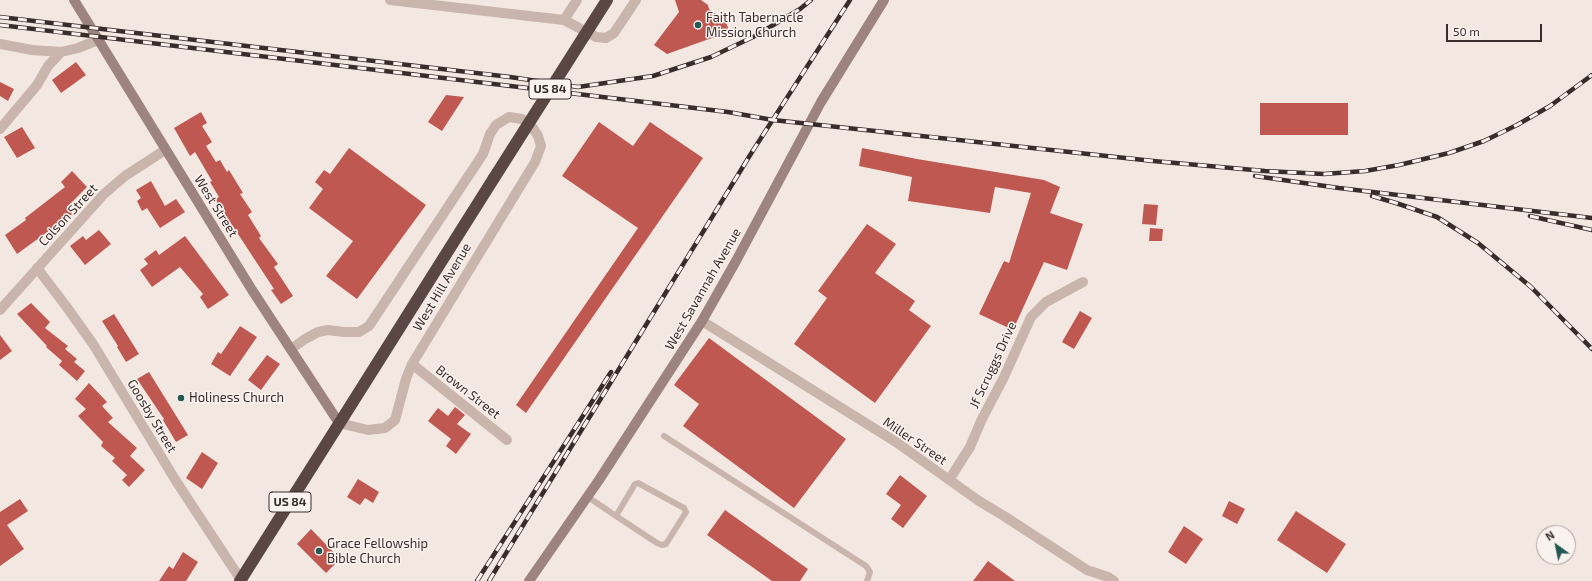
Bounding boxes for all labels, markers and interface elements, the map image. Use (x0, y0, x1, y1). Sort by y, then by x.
place label: Faith Tabernacle Mission Church (706, 10, 803, 41)
scale bar (1448, 16, 1544, 42)
marker: Faith Tabernacle Mission Church (693, 20, 703, 30)
text: 50 m (1453, 24, 1480, 38)
road number: US 84 (529, 79, 571, 99)
street label: West Street (191, 172, 241, 240)
street label: Colson Street (35, 181, 101, 249)
street label: West Savannah Avenue (662, 225, 744, 353)
street label: West Hill Avenue (410, 240, 474, 334)
street label: Jf Scruggs Drive (966, 319, 1020, 411)
street label: Brown Street (433, 362, 503, 422)
street label: Goosby Street (124, 377, 180, 455)
place label: Holiness Church (189, 390, 284, 406)
marker: Holiness Church (176, 393, 186, 403)
street label: Miller Street (880, 414, 950, 468)
road number: US 84 (269, 492, 311, 512)
north arrow (1536, 525, 1576, 565)
text: N (1543, 528, 1557, 543)
place label: Grace Fellowship Bible Church (327, 536, 428, 567)
marker: Grace Fellowship Bible Church (314, 546, 324, 556)

